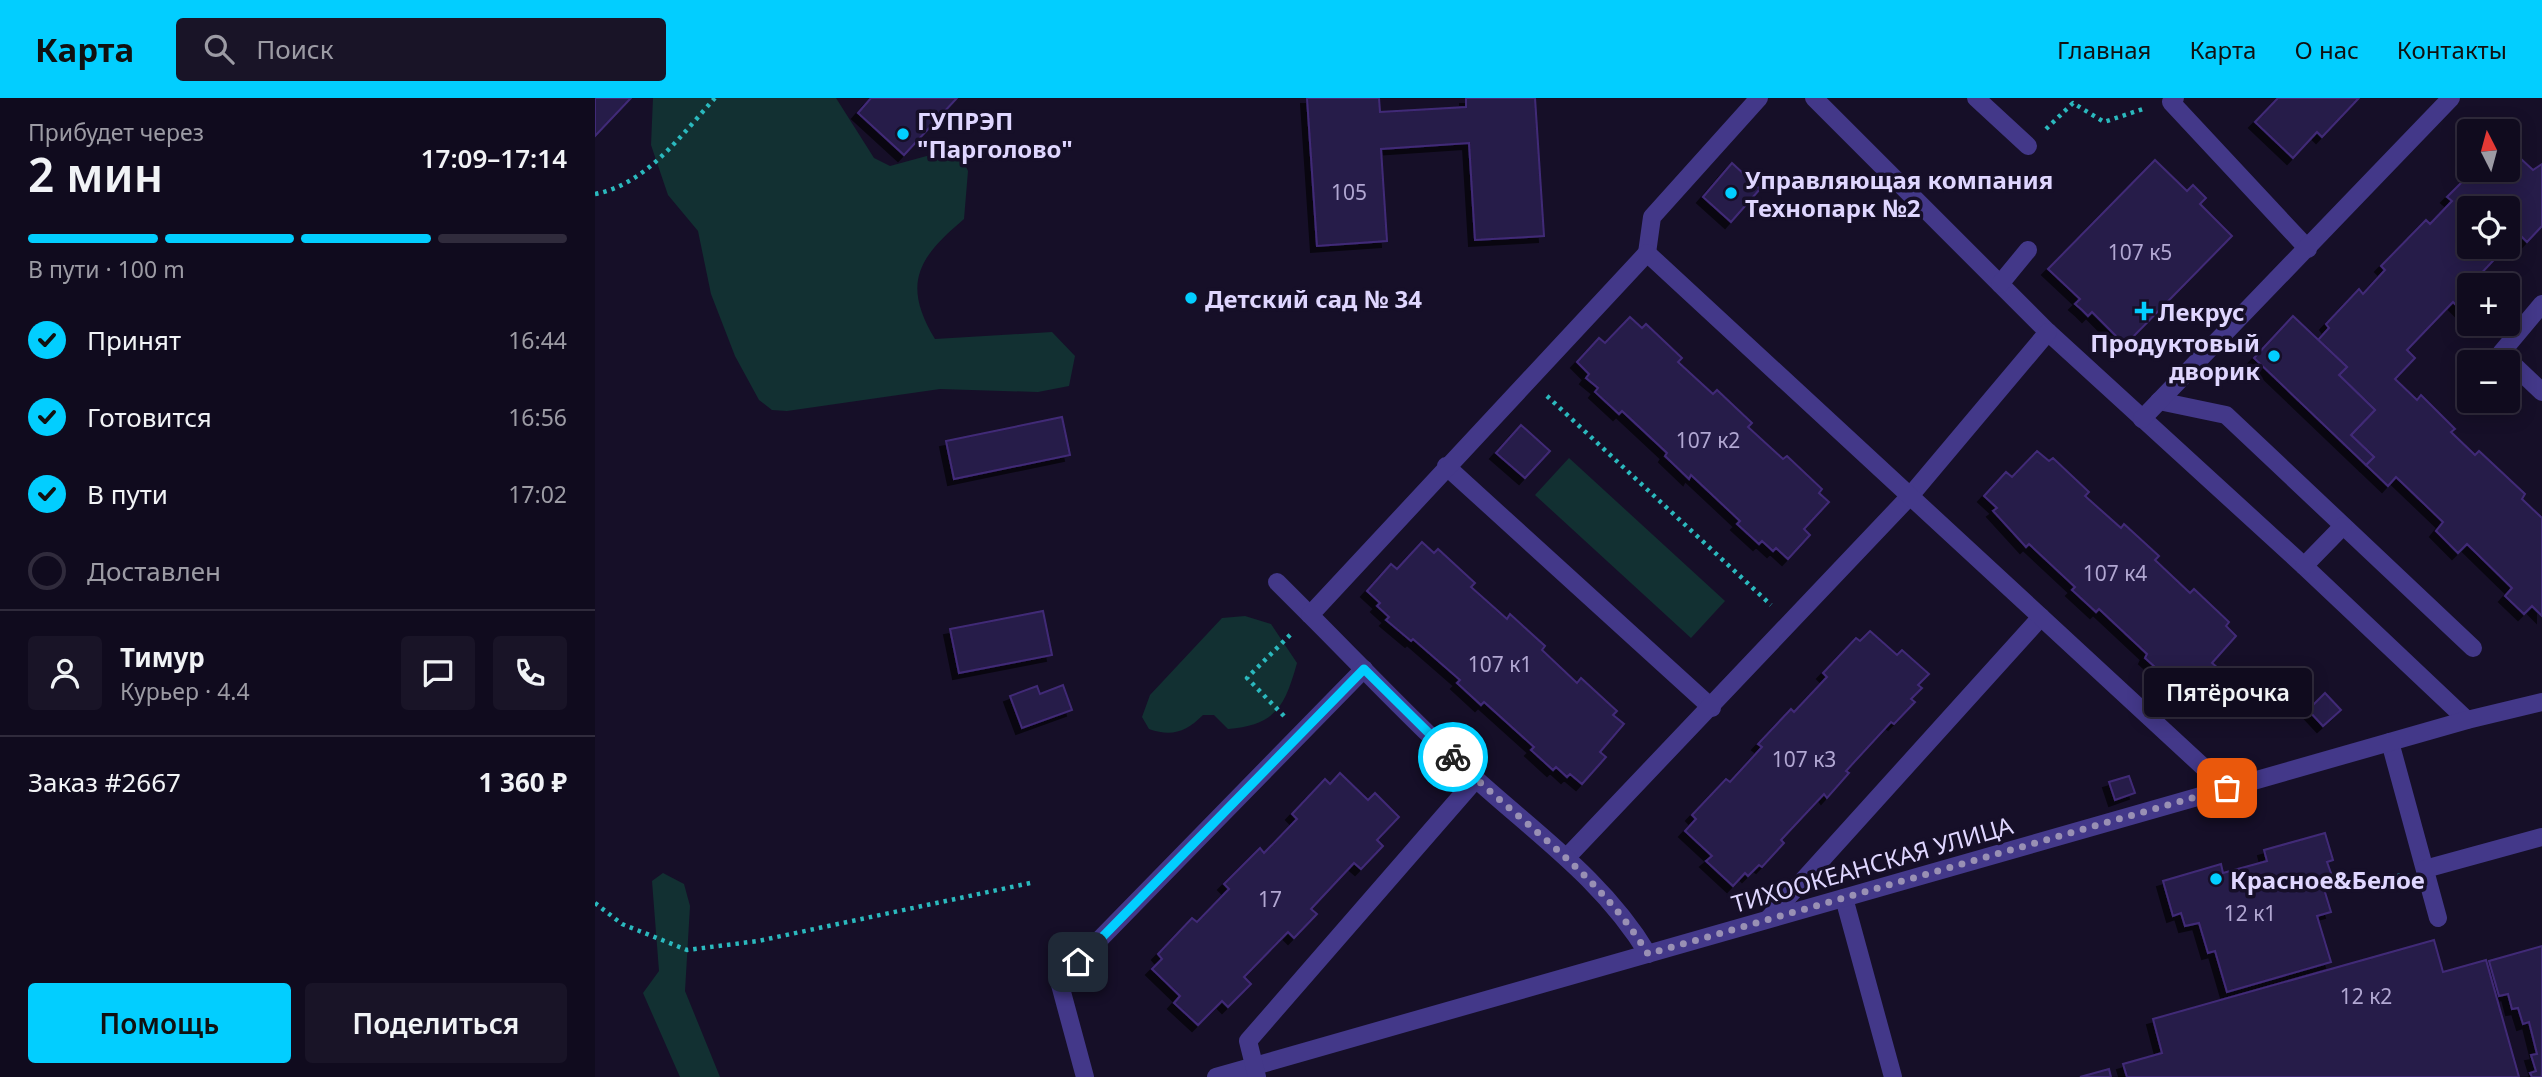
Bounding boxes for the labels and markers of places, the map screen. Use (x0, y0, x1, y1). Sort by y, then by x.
place label: ГУПРЭП "Парголово" (917, 104, 1073, 165)
marker: ГУПРЭП "Парголово" (895, 126, 911, 142)
place label: Управляющая компания Технопарк №2 (1745, 163, 2053, 224)
marker: Управляющая компания Технопарк №2 (1723, 185, 1739, 201)
place label: Детский сад № 34 (1205, 282, 1422, 315)
marker: Детский сад № 34 (1183, 290, 1199, 306)
place label: Лекрус (2158, 295, 2244, 328)
marker: Лекрус (2136, 303, 2152, 319)
place label: Продуктовый дворик (2090, 326, 2260, 387)
marker: Продуктовый дворик (2266, 348, 2282, 364)
callout: Пятёрочка (2143, 669, 2311, 718)
pin (2197, 758, 2257, 818)
place label: Красное&Белое (2230, 863, 2425, 896)
marker: Красное&Белое (2208, 871, 2224, 887)
pin (1048, 932, 1108, 992)

